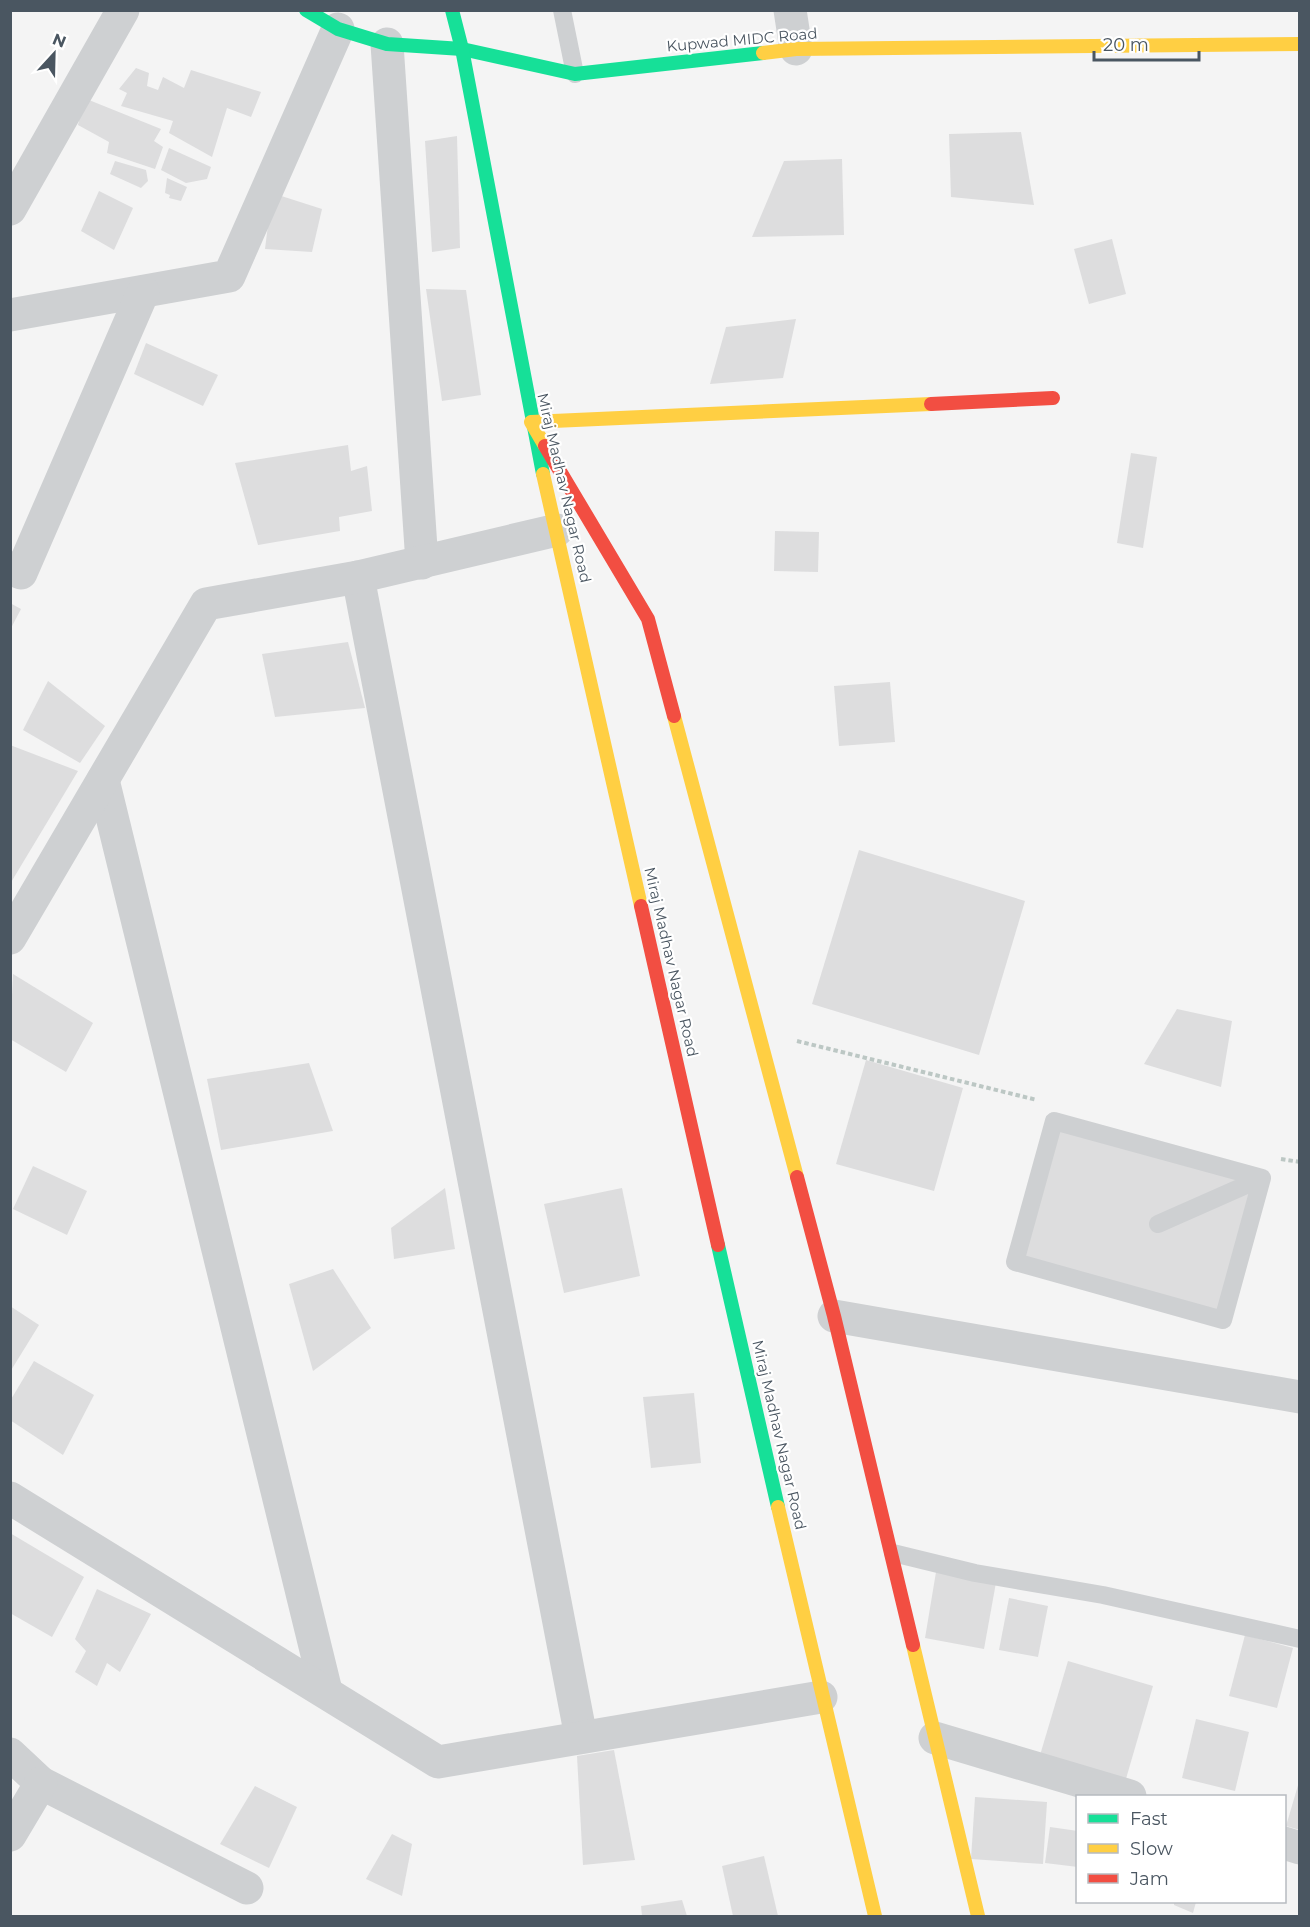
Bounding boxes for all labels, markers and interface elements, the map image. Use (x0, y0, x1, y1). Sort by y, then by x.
street label: Kupwad MIDC Road (666, 23, 818, 56)
north arrow (24, 24, 84, 84)
scale bar (1094, 24, 1199, 62)
text: N (50, 29, 69, 52)
text: 20 m (1103, 34, 1149, 56)
street label: Miraj Madhav Nagar Road (533, 391, 596, 585)
street label: Miraj Madhav Nagar Road (640, 865, 703, 1059)
street label: Miraj Madhav Nagar Road (748, 1338, 811, 1532)
legend (1076, 1795, 1286, 1903)
text: Fast (1130, 1808, 1168, 1830)
text: Slow (1130, 1838, 1173, 1860)
text: Jam (1129, 1868, 1169, 1890)

